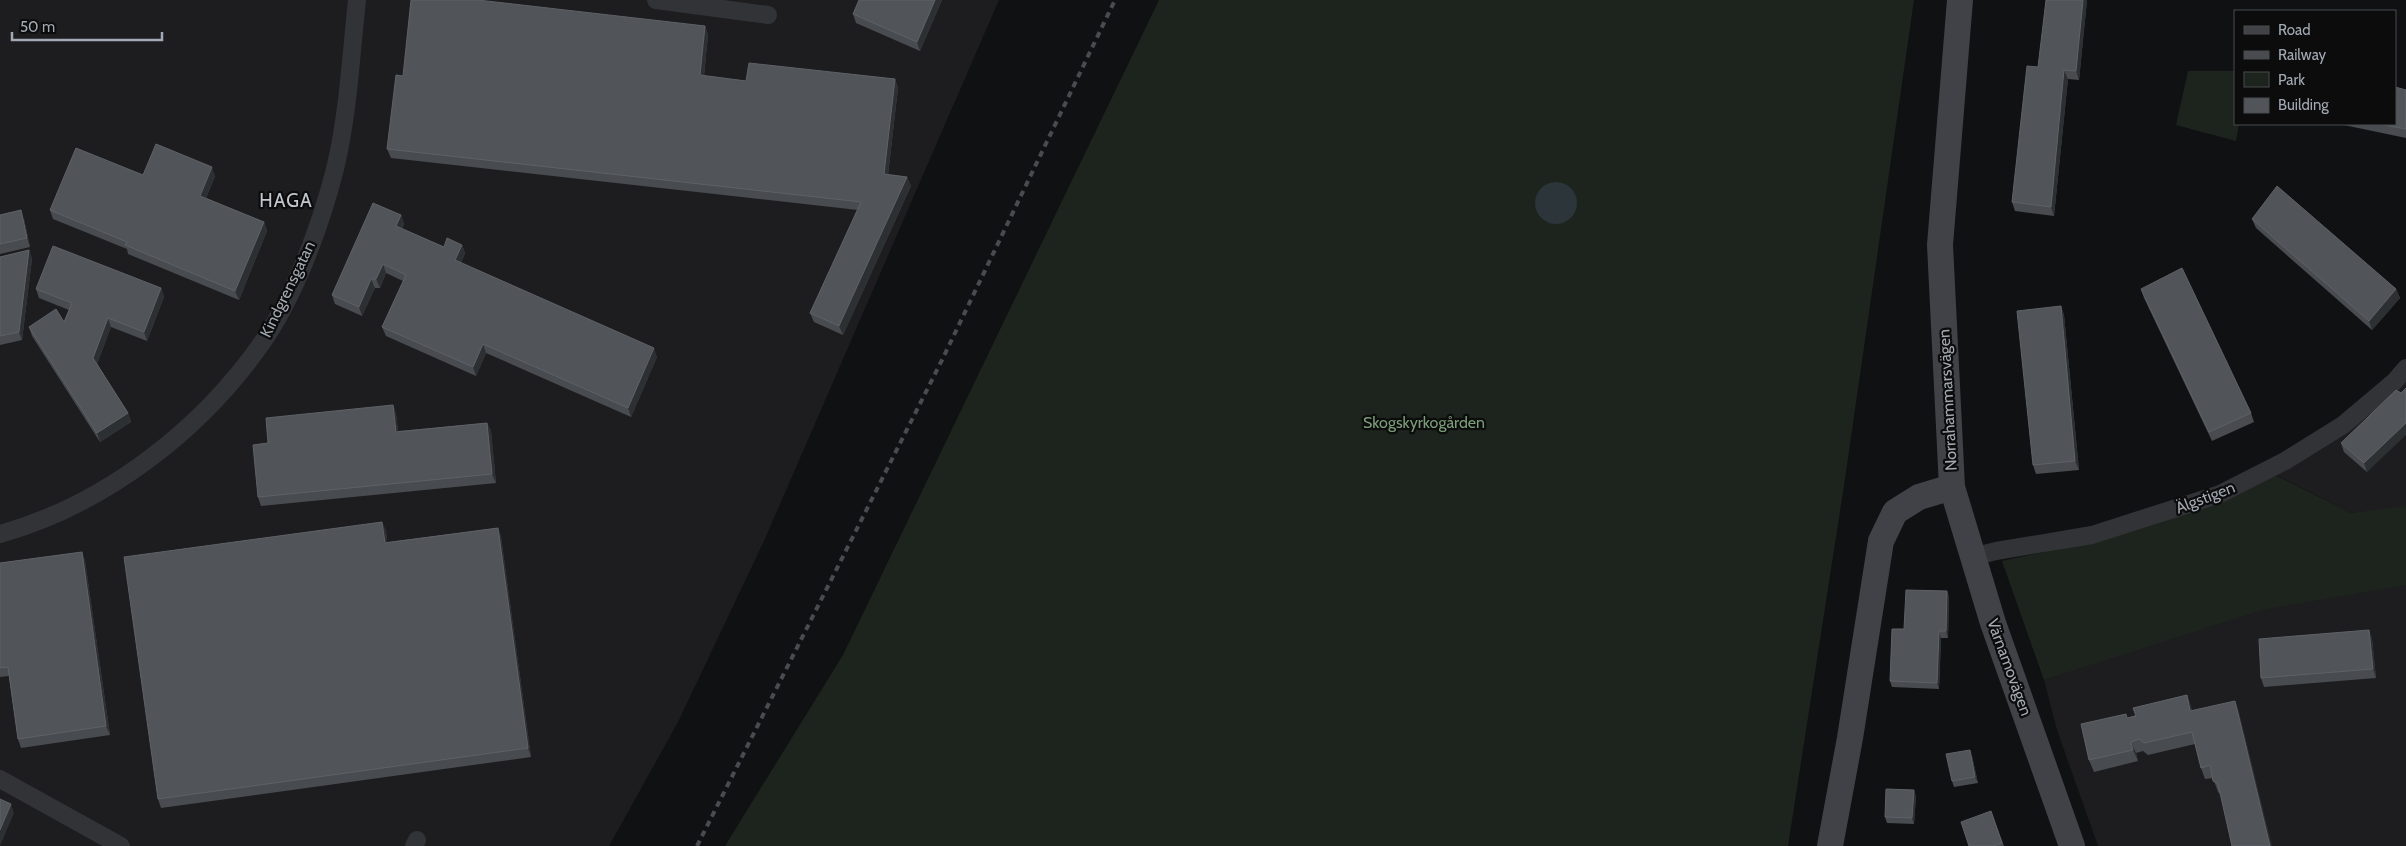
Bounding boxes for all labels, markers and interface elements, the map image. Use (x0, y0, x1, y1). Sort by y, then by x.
scale bar (12, 10, 162, 42)
legend (2234, 10, 2396, 125)
text: 50 m (20, 18, 55, 36)
text: Road (2278, 21, 2311, 39)
text: Railway (2278, 46, 2327, 64)
text: Park (2278, 71, 2305, 89)
text: Building (2278, 96, 2329, 114)
district label: HAGA (259, 189, 313, 212)
street label: Kindgrensgatan (256, 238, 319, 340)
street label: Norrahammarsvägen (1934, 329, 1961, 471)
park label: Skogskyrkogården (1363, 413, 1485, 432)
street label: Älgstigen (2173, 477, 2238, 517)
street label: Värnamovägen (1983, 616, 2036, 718)

